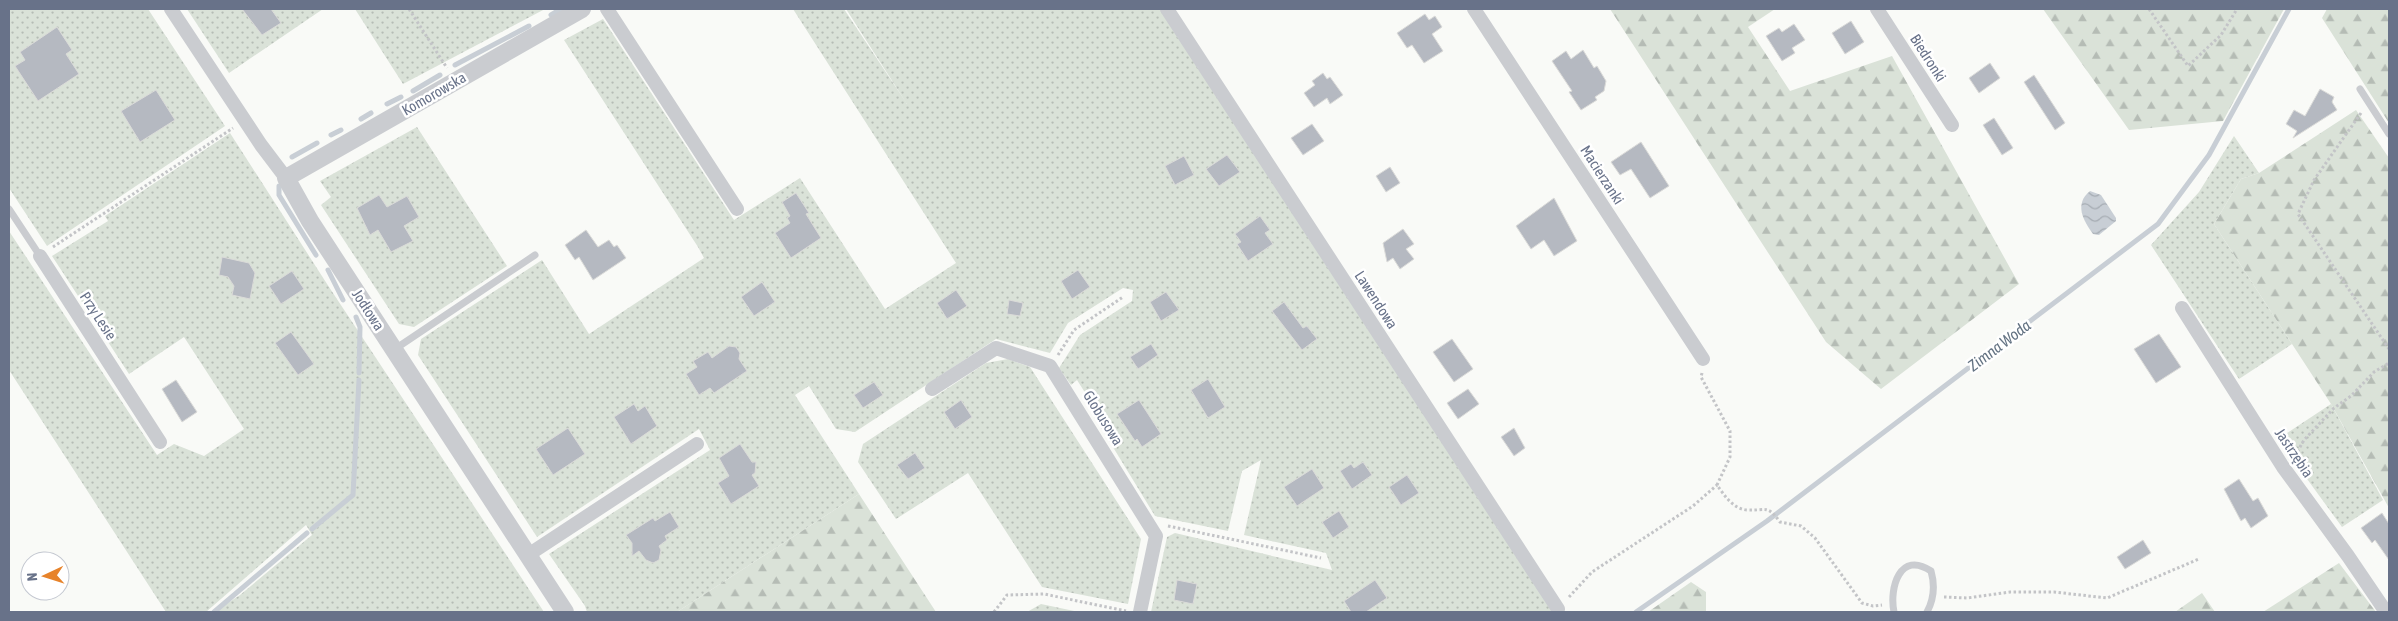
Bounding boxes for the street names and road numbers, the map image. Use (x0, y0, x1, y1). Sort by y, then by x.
street label: Biedronki (1907, 31, 1950, 84)
street label: Komorowska (399, 68, 469, 119)
street label: Macierzanki (1577, 142, 1628, 207)
street label: Lawendowa (1351, 268, 1401, 332)
street label: Jodłowa (349, 286, 388, 333)
street label: Przy Lesie (77, 289, 120, 343)
street label: Globusowa (1080, 387, 1127, 448)
street label: Jastrzębia (2272, 425, 2317, 480)

